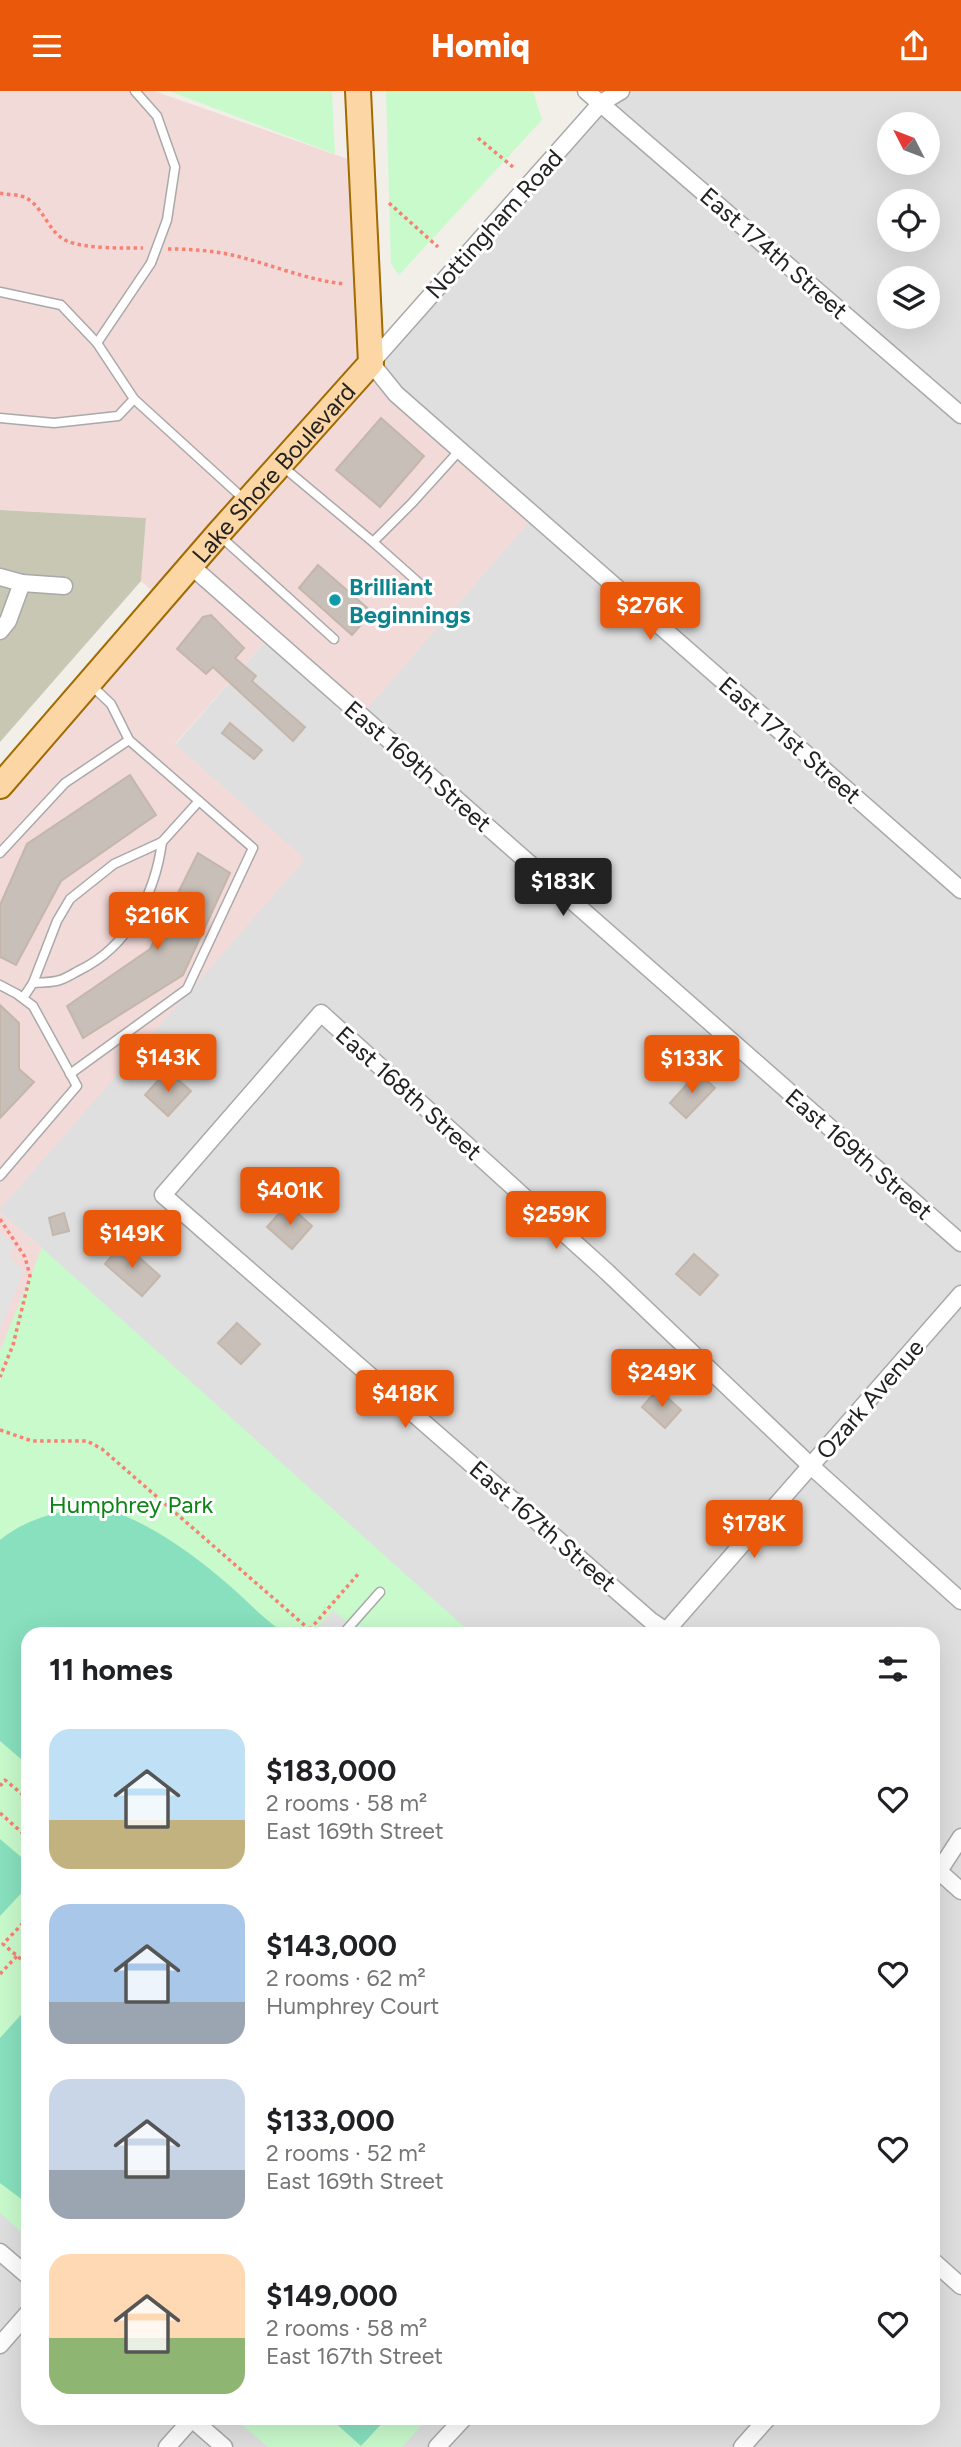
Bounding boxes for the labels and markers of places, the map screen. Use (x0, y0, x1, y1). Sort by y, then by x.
place label: Brilliant Beginnings (349, 572, 471, 629)
pin: $276K (601, 582, 699, 642)
marker: Brilliant Beginnings (327, 592, 343, 608)
pin: $183K (514, 859, 612, 918)
pin: $216K (108, 893, 206, 952)
pin: $143K (119, 1035, 217, 1094)
pin: $133K (643, 1035, 741, 1095)
pin: $401K (241, 1167, 339, 1227)
pin: $259K (507, 1191, 605, 1251)
pin: $149K (83, 1211, 181, 1270)
pin: $249K (613, 1349, 711, 1409)
pin: $418K (356, 1371, 454, 1430)
pin: $178K (705, 1501, 803, 1560)

